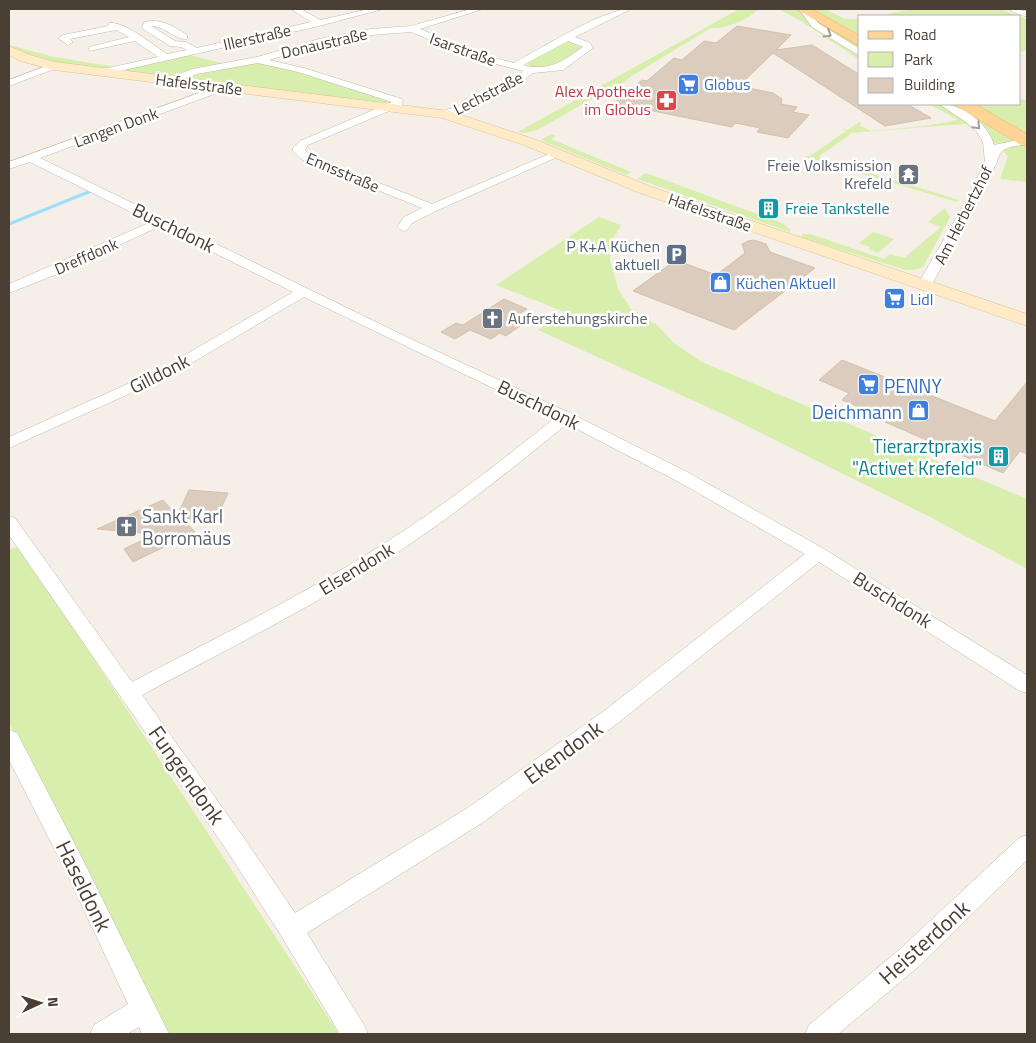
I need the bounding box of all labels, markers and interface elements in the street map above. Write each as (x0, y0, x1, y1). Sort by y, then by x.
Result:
legend (858, 15, 1021, 105)
street label: Illerstraße (221, 18, 293, 56)
street label: Donaustraße (279, 21, 369, 65)
text: Road (904, 23, 936, 46)
street label: Isarstraße (427, 26, 499, 72)
one-way arrow (823, 28, 832, 38)
text: Park (904, 48, 933, 71)
street label: Lechstraße (449, 65, 527, 121)
street label: Hafelsstraße (154, 67, 244, 101)
supermarket icon: Globus (676, 72, 700, 96)
place label: Globus (704, 72, 750, 96)
text: Building (904, 73, 955, 96)
place label: Alex Apotheke im Globus (555, 79, 651, 121)
pharmacy icon: Alex Apotheke im Globus (655, 88, 679, 112)
street label: Langen Donk (71, 101, 162, 153)
one-way arrow (971, 121, 980, 130)
street label: Ennsstraße (303, 146, 383, 198)
place label: Freie Volksmission Krefeld (767, 153, 892, 195)
street label: Am Herbertzhof (928, 161, 999, 269)
temple icon: Freie Volksmission Krefeld (896, 162, 920, 186)
street label: Hafelsstraße (665, 186, 755, 238)
street label: Buschdonk (128, 195, 220, 259)
building icon: Freie Tankstelle (757, 196, 781, 220)
place label: Freie Tankstelle (785, 196, 890, 220)
street label: Dreffdonk (50, 231, 122, 281)
place label: P K+A Küchen aktuell (566, 234, 660, 276)
parking icon: P K+A Küchen aktuell (664, 243, 688, 267)
shop icon: Küchen Aktuell (708, 271, 732, 295)
place label: Küchen Aktuell (736, 271, 836, 295)
supermarket icon: Lidl (882, 287, 906, 311)
place label: Lidl (910, 287, 933, 311)
church icon: Auferstehungskirche (480, 306, 504, 330)
place label: Auferstehungskirche (508, 306, 647, 330)
street label: Gilldonk (124, 346, 194, 400)
place label: PENNY (884, 371, 942, 400)
street label: Buschdonk (493, 372, 585, 436)
supermarket icon: PENNY (856, 373, 880, 397)
place label: Deichmann (812, 397, 902, 426)
shop icon: Deichmann (906, 399, 930, 423)
place label: Tierarztpraxis "Activet Krefeld" (852, 431, 982, 482)
building icon: Tierarztpraxis "Activet Krefeld" (986, 444, 1010, 468)
place label: Sankt Karl Borromäus (142, 501, 231, 552)
church icon: Sankt Karl Borromäus (114, 514, 138, 538)
street label: Elsendonk (313, 534, 399, 602)
street label: Buschdonk (848, 563, 938, 635)
street label: Ekendonk (516, 711, 610, 792)
street label: Fungendonk (140, 718, 234, 832)
street label: Haseldonk (47, 835, 121, 938)
street label: Heisterdonk (871, 891, 978, 992)
north arrow (15, 978, 65, 1028)
text: N (43, 996, 64, 1008)

